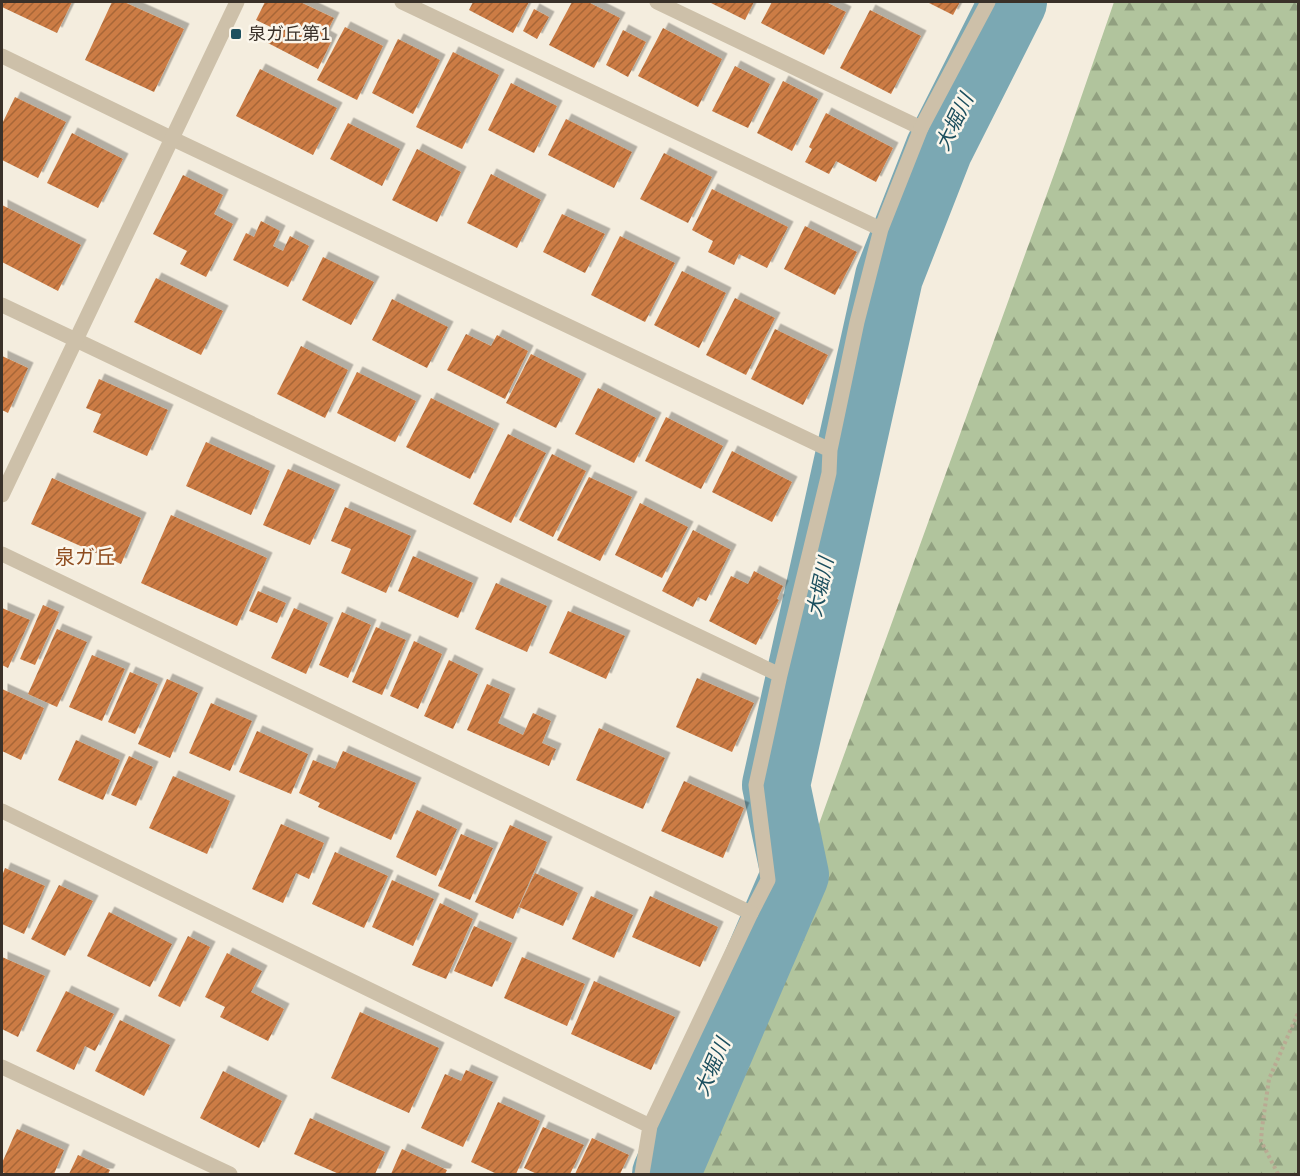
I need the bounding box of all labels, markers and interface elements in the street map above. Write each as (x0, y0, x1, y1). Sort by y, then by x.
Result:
place label: 泉ガ丘第1 (248, 22, 331, 46)
marker: 泉ガ丘第1 (229, 27, 243, 41)
water label: 大堀川 (929, 88, 981, 155)
district label: 泉ガ丘 (55, 544, 115, 571)
water label: 大堀川 (801, 553, 840, 619)
water label: 大堀川 (688, 1032, 737, 1100)

